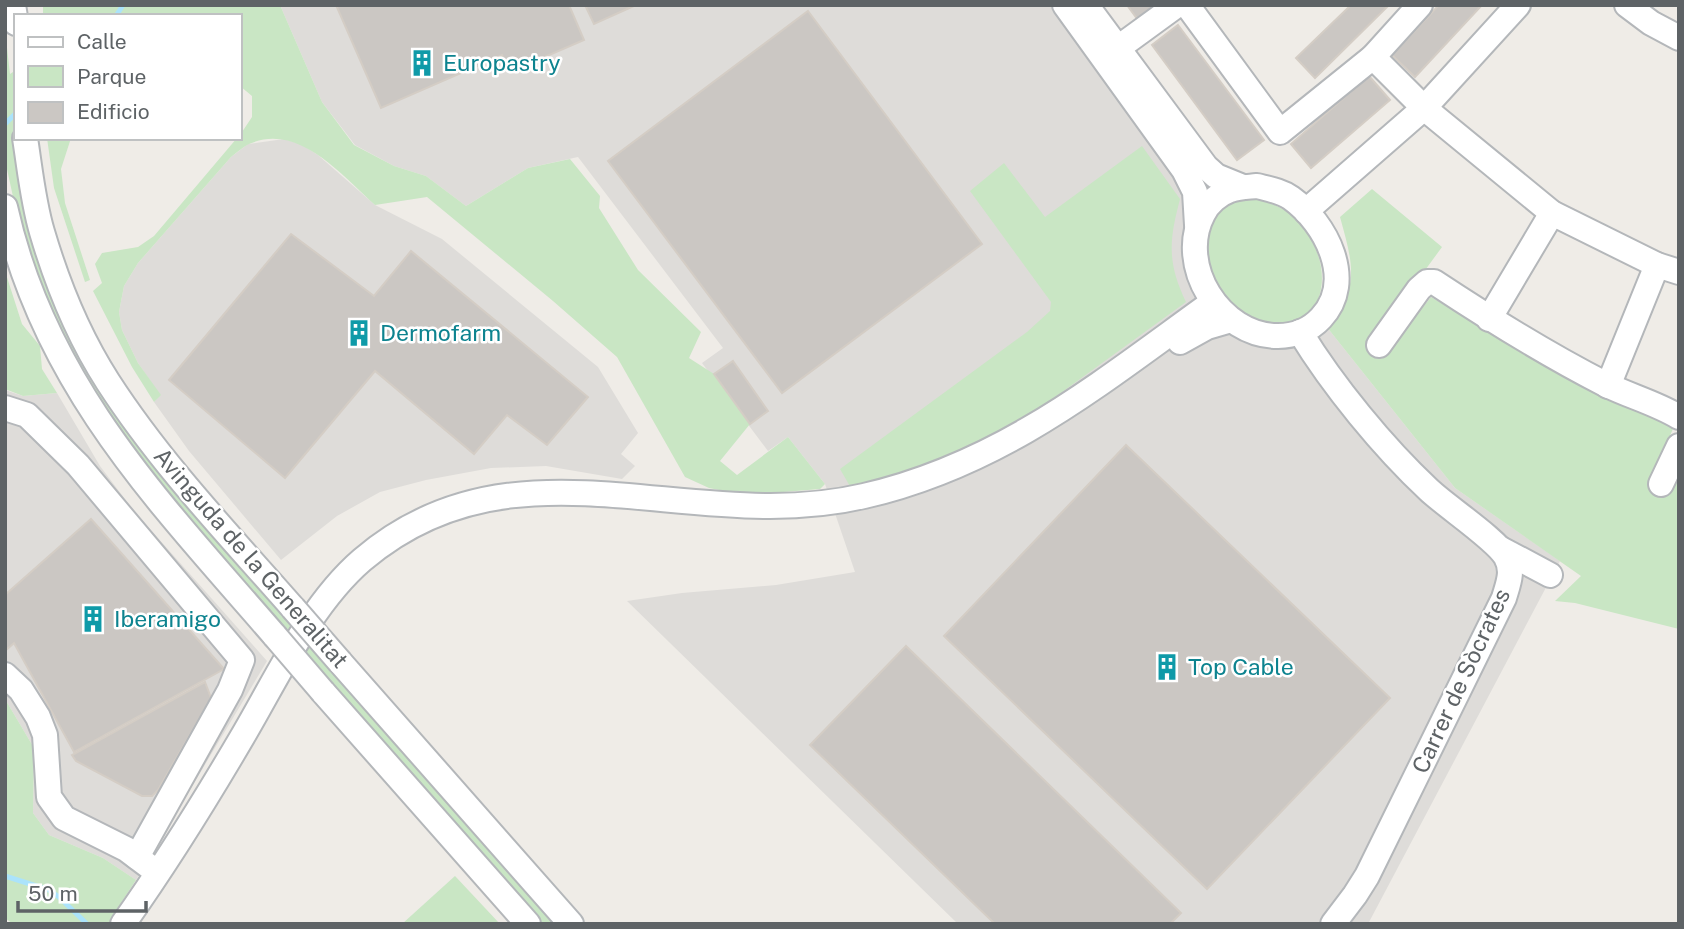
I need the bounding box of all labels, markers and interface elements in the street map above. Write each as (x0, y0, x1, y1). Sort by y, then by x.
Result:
legend (14, 14, 242, 140)
text: Calle (77, 29, 127, 54)
building icon: Europastry (407, 48, 437, 78)
place label: Europastry (443, 49, 561, 76)
text: Parque (77, 64, 146, 89)
text: Edificio (77, 99, 150, 124)
building icon: Dermofarm (344, 318, 374, 348)
place label: Dermofarm (380, 319, 501, 346)
street label: Avinguda de la Generalitat (149, 442, 354, 673)
street label: Carrer de Sòcrates (1406, 584, 1515, 777)
building icon: Iberamigo (78, 604, 108, 634)
place label: Iberamigo (114, 605, 221, 632)
building icon: Top Cable (1152, 652, 1182, 682)
place label: Top Cable (1188, 653, 1294, 680)
scale bar (18, 870, 145, 914)
text: 50 m (28, 881, 78, 906)

